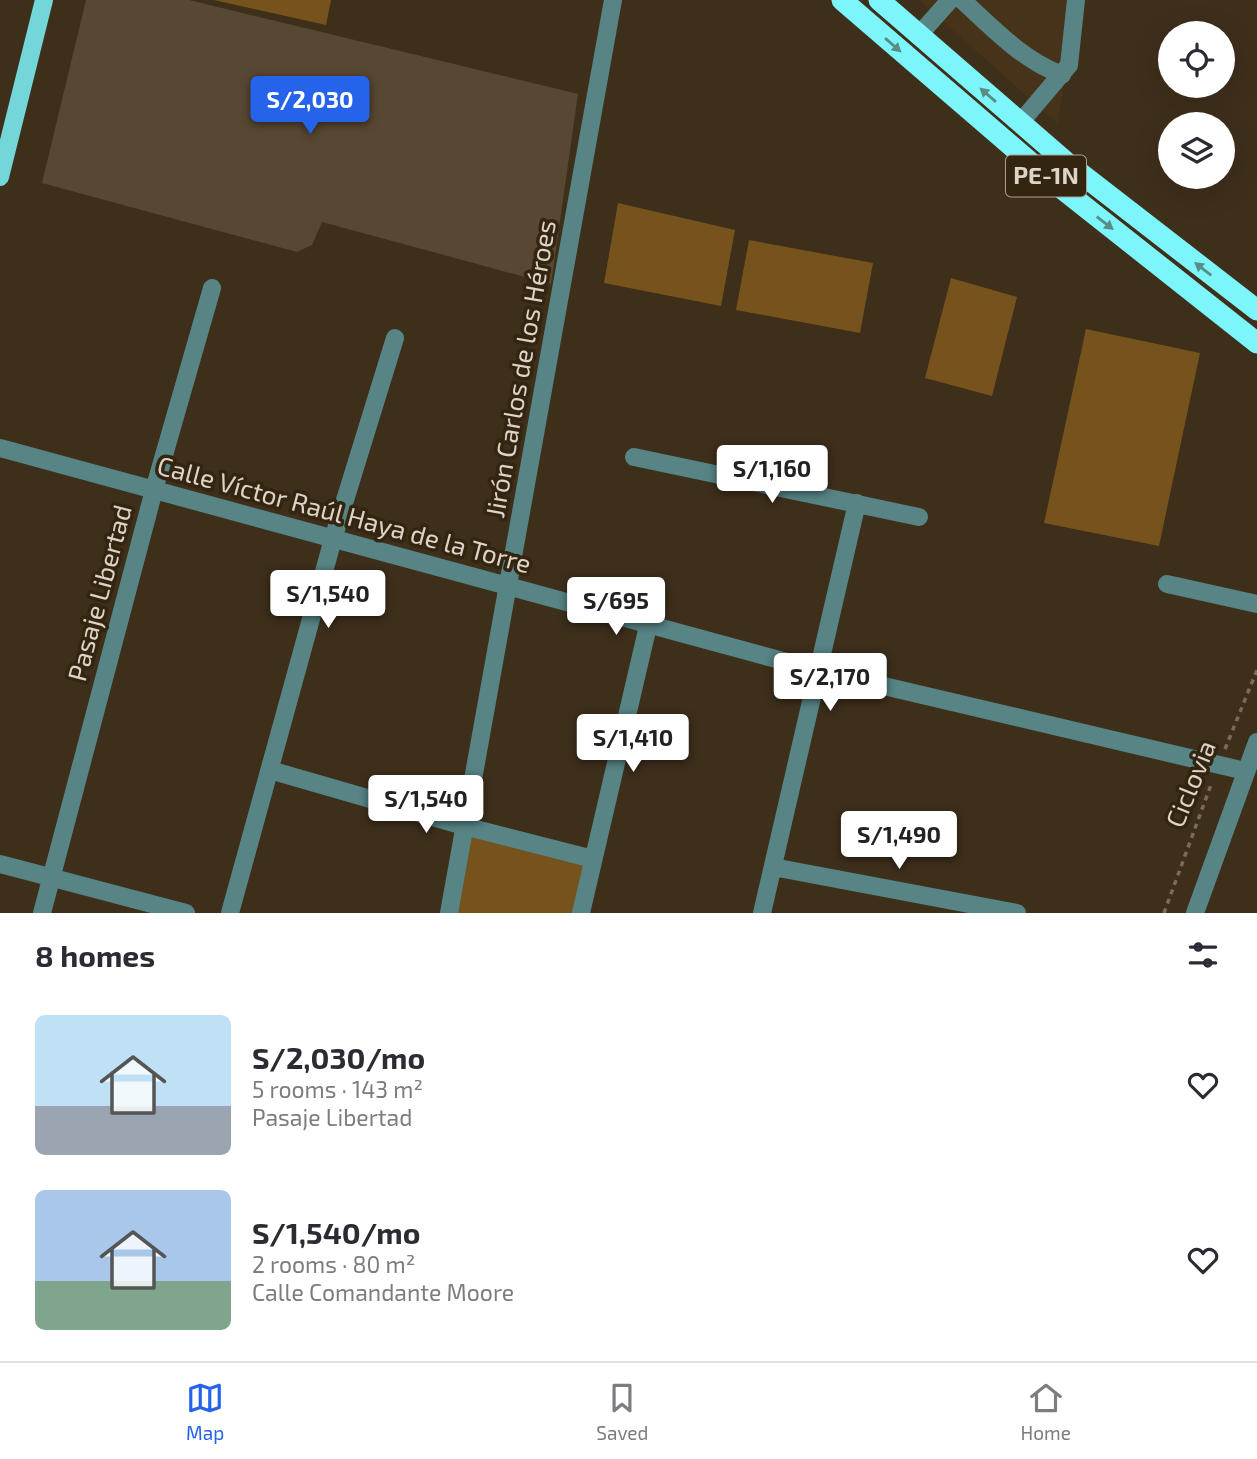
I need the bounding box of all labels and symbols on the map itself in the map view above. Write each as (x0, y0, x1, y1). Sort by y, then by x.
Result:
one-way arrow (884, 37, 902, 53)
pin: S/2,030 (245, 76, 375, 136)
one-way arrow (979, 87, 997, 103)
road number: PE-1N (1006, 156, 1086, 196)
one-way arrow (1096, 215, 1114, 229)
street label: Jirón Carlos de los Héroes (478, 218, 561, 520)
one-way arrow (1194, 262, 1212, 276)
pin: S/1,160 (707, 446, 837, 505)
street label: Calle Víctor Raúl Haya de la Torre (154, 449, 535, 578)
street label: Pasaje Libertad (60, 501, 137, 684)
pin: S/1,540 (263, 570, 393, 630)
pin: S/695 (567, 578, 665, 637)
pin: S/2,170 (765, 654, 895, 713)
pin: S/1,410 (568, 714, 698, 774)
street label: Ciclovia (1158, 736, 1221, 831)
pin: S/1,540 (361, 776, 491, 835)
pin: S/1,490 (834, 812, 964, 871)

